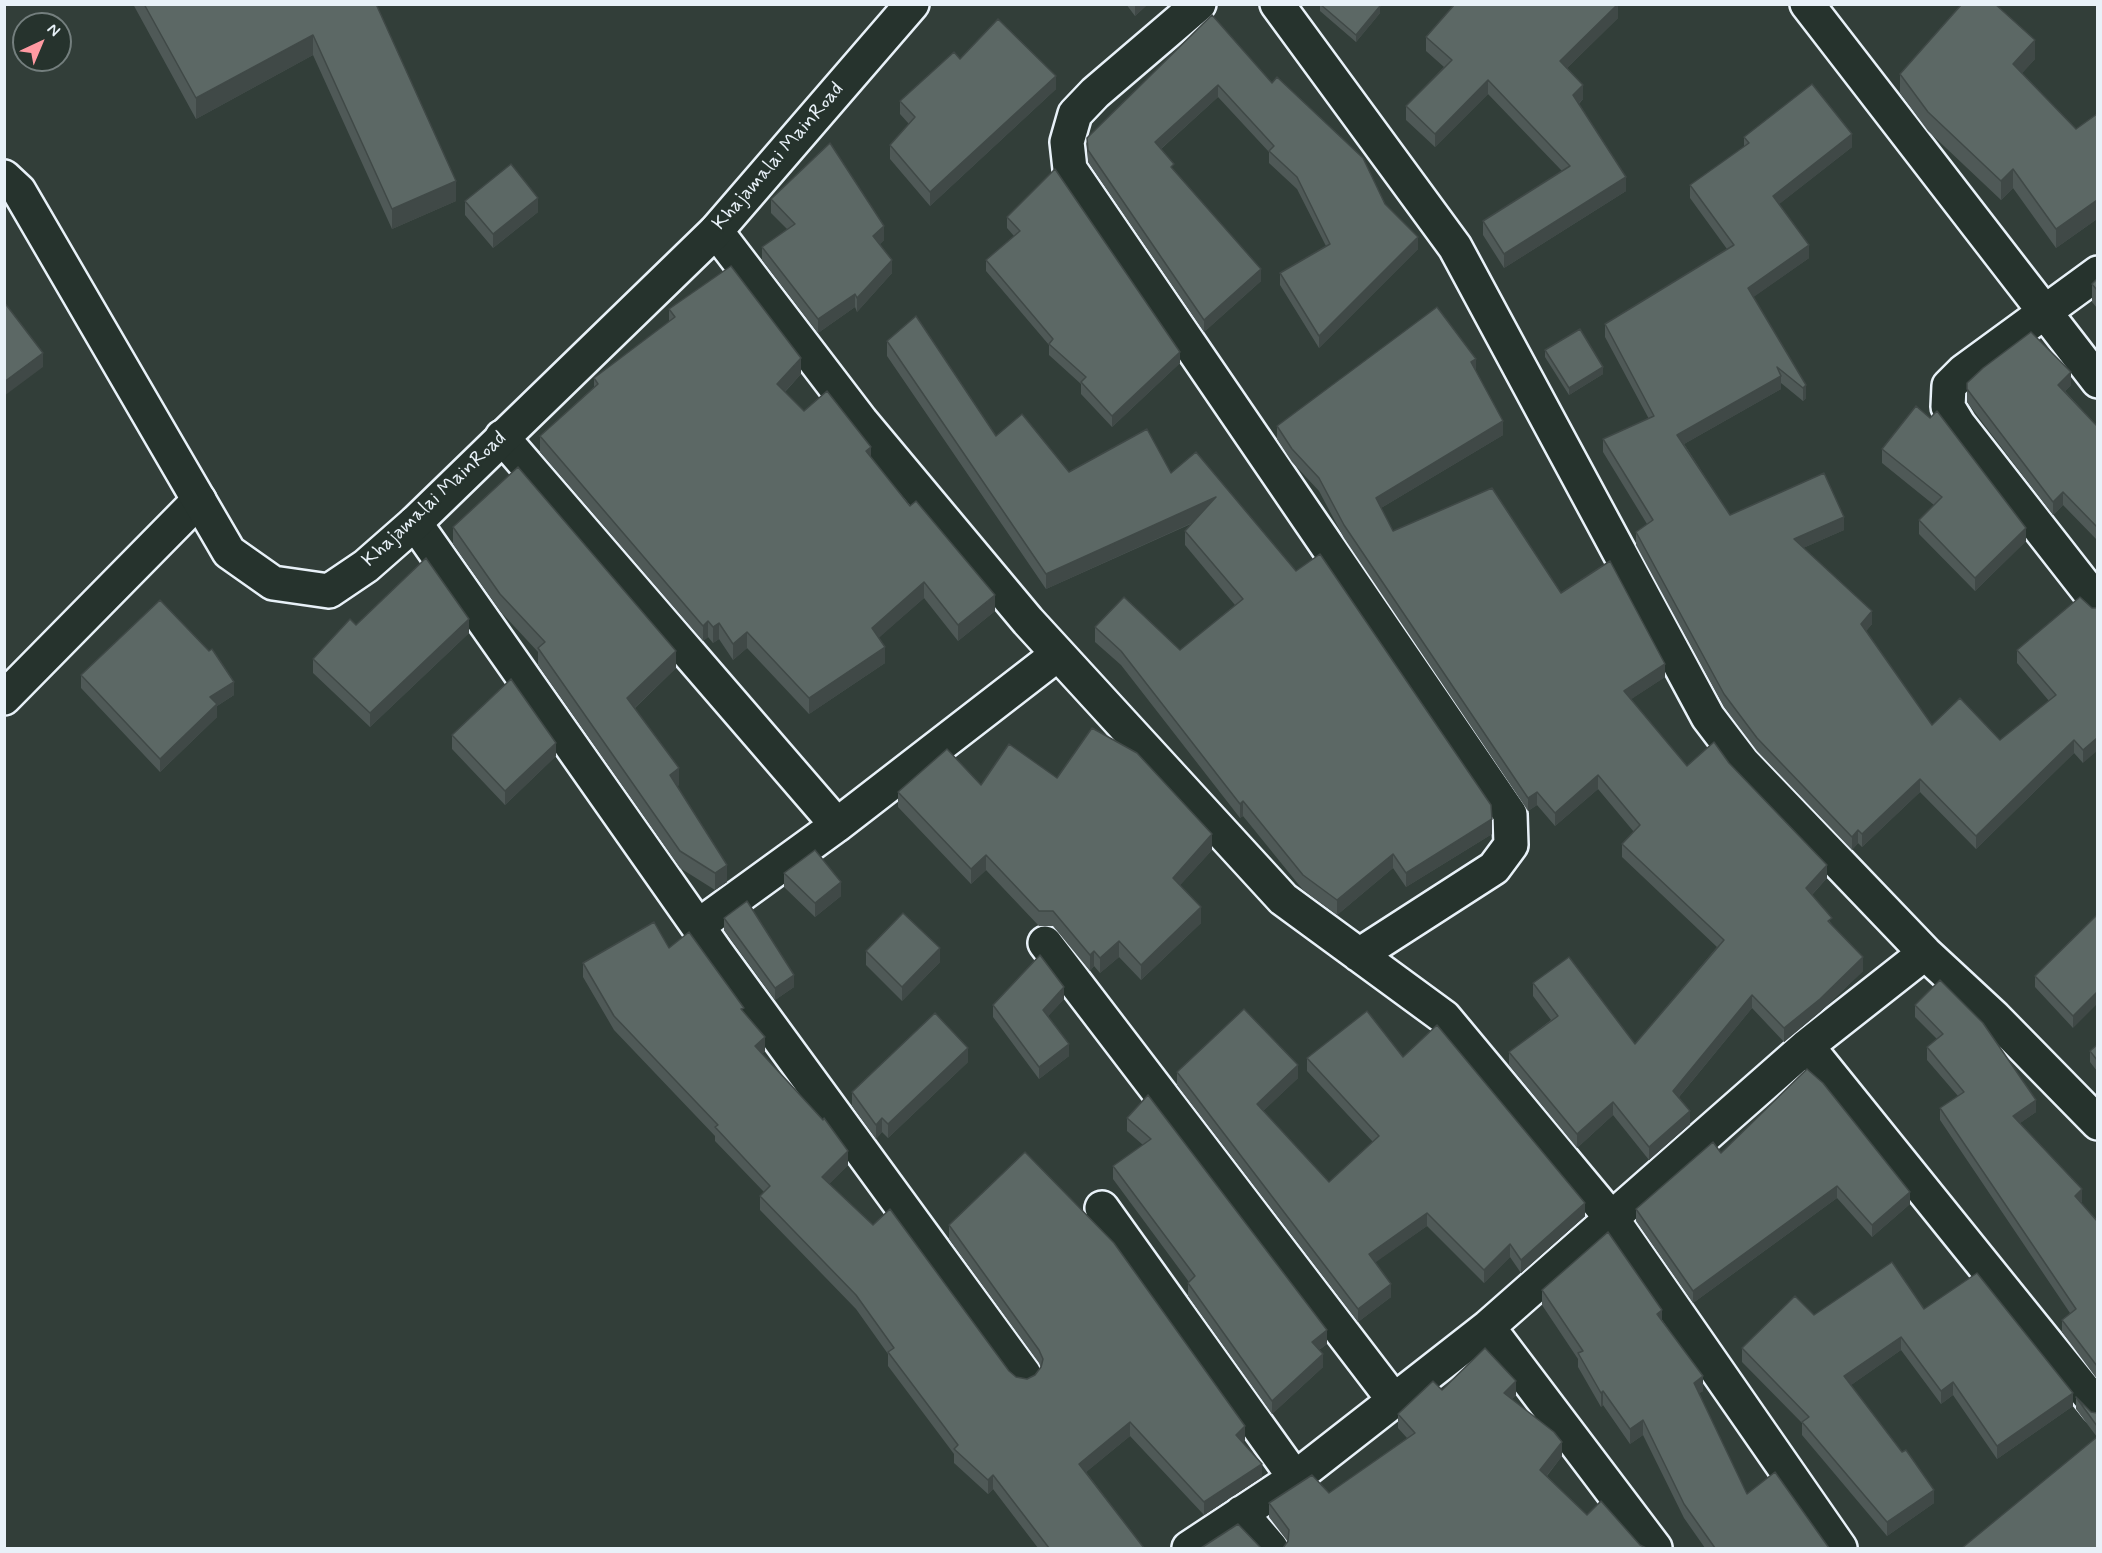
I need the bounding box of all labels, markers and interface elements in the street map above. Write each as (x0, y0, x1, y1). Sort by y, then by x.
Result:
north arrow (12, 12, 72, 72)
text: N (42, 19, 65, 41)
street label: Khajamalai MainRoad (708, 78, 850, 236)
street label: Khajamalai MainRoad (358, 427, 512, 573)

